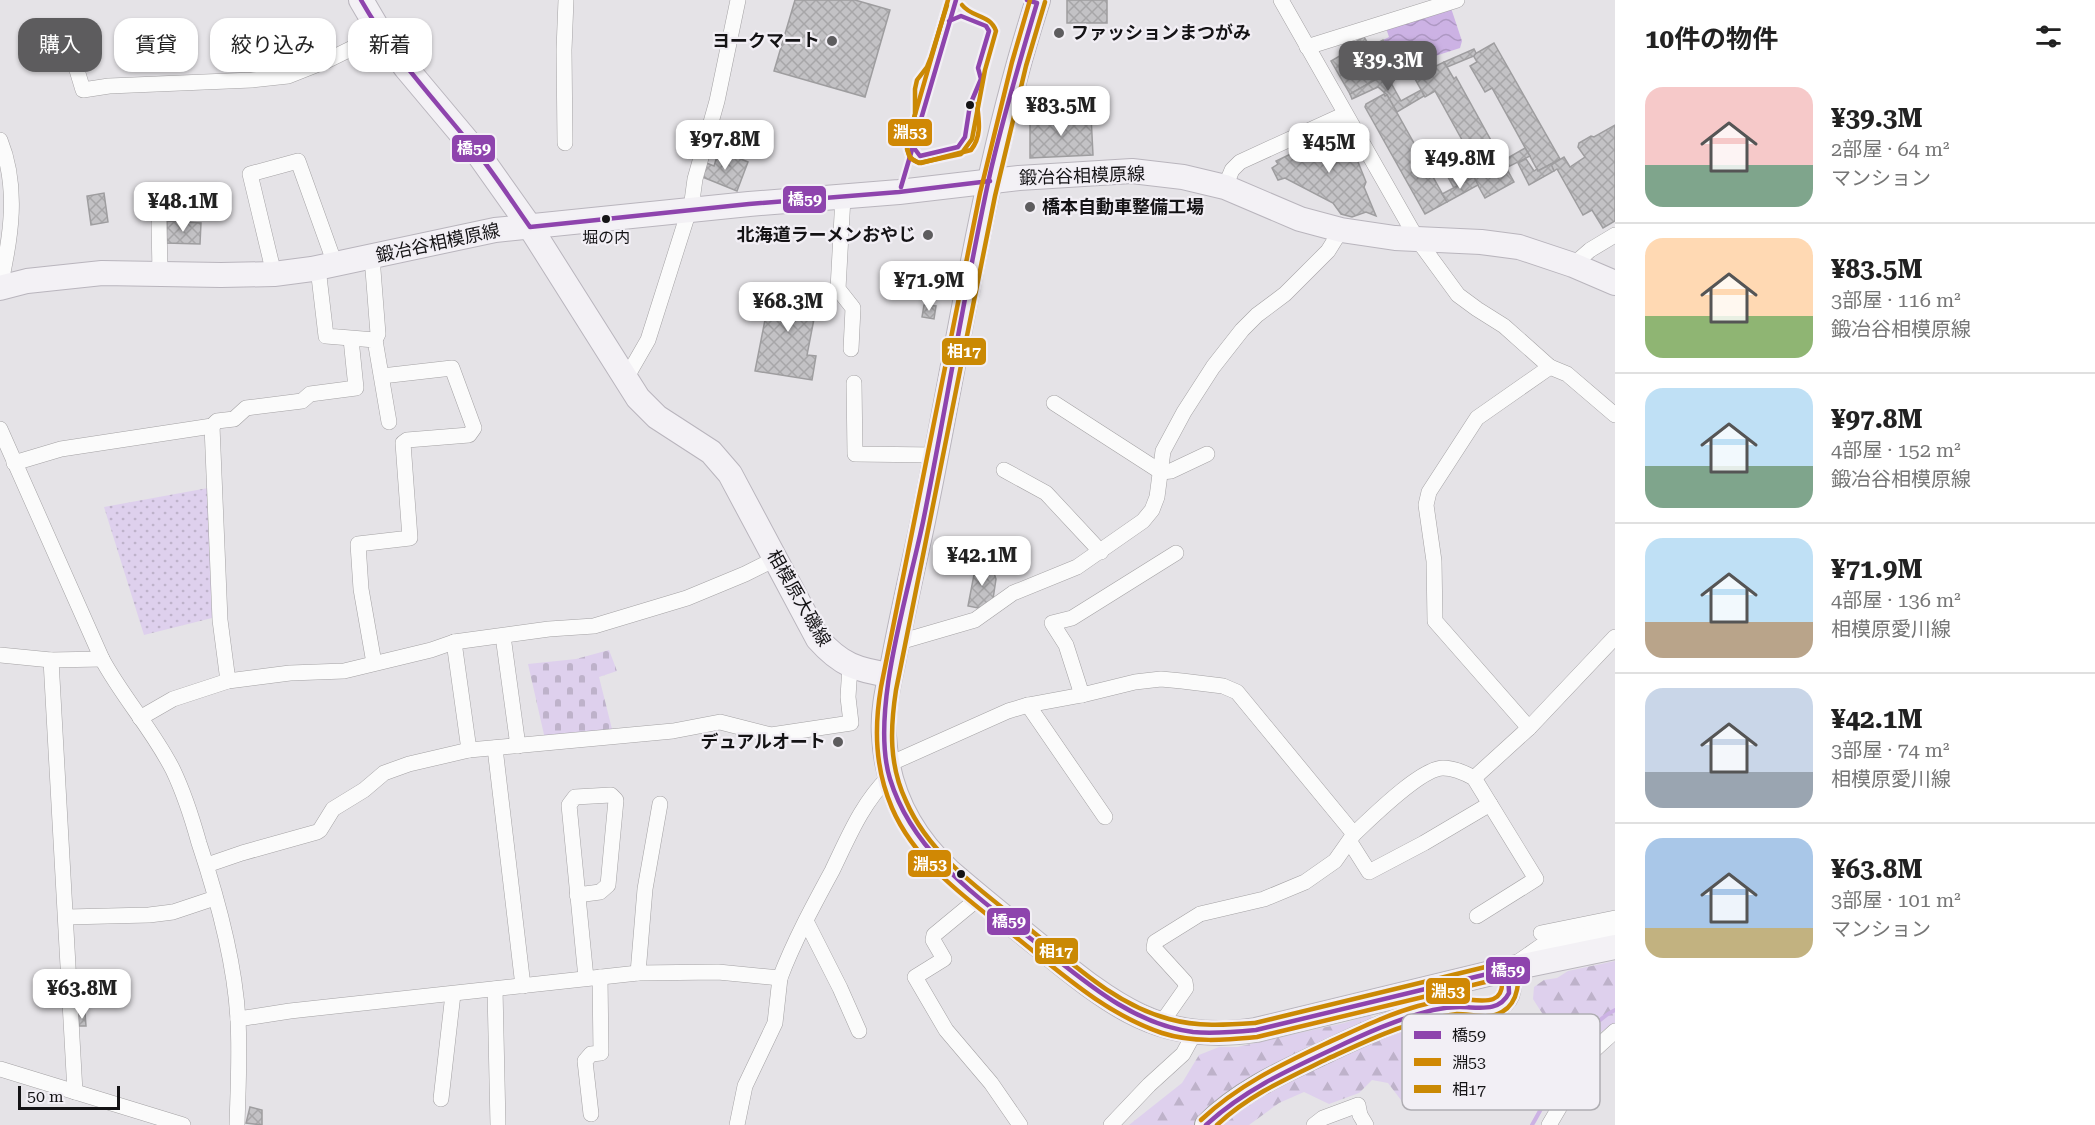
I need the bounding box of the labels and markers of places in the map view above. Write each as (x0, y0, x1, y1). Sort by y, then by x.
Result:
place label: ファッションまつがみ (1071, 22, 1251, 43)
marker: ファッションまつがみ (1052, 26, 1066, 40)
place label: ヨークマート (712, 30, 820, 51)
marker: ヨークマート (825, 34, 839, 48)
pin: ¥39.3M (1339, 41, 1437, 92)
pin: ¥83.5M (1012, 86, 1110, 137)
unlabelled marker (964, 99, 976, 111)
pin: ¥97.8M (676, 120, 774, 171)
pin: ¥45M (1293, 123, 1365, 174)
pin: ¥49.8M (1411, 139, 1509, 190)
pin: ¥48.1M (134, 182, 232, 233)
place label: 橋本自動車整備工場 (1042, 196, 1204, 217)
marker: 橋本自動車整備工場 (1023, 200, 1037, 214)
marker: 堀の内 (600, 213, 612, 225)
place label: 北海道ラーメンおやじ (737, 224, 916, 245)
place label: 堀の内 (582, 228, 630, 247)
marker: 北海道ラーメンおやじ (921, 228, 935, 242)
pin: ¥71.9M (880, 261, 978, 312)
pin: ¥68.3M (739, 282, 837, 333)
pin: ¥42.1M (933, 536, 1031, 587)
place label: デュアルオート (701, 731, 826, 752)
marker: デュアルオート (831, 735, 845, 749)
unlabelled marker (955, 868, 967, 880)
pin: ¥63.8M (33, 969, 131, 1020)

